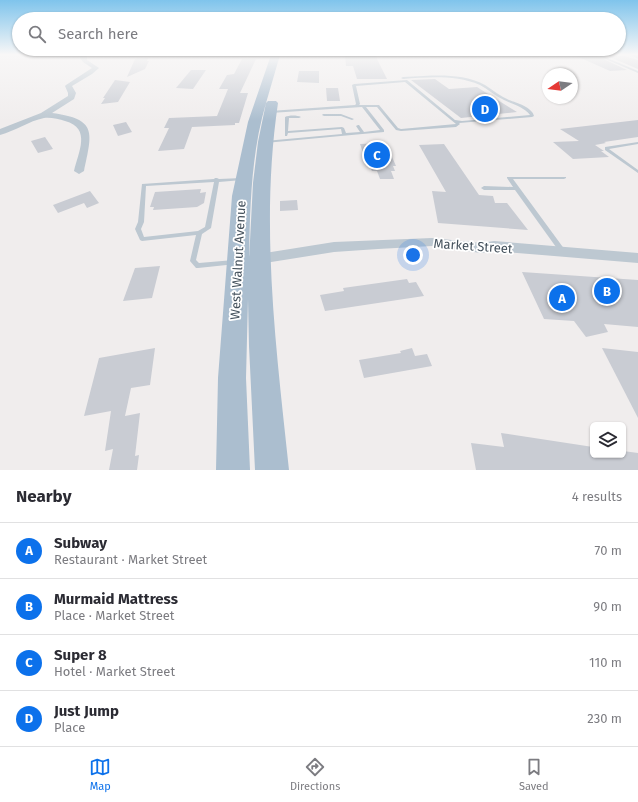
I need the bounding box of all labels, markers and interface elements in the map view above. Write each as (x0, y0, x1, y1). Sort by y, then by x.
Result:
search box (12, 12, 626, 56)
icon: search (26, 23, 48, 45)
text: Search here (58, 25, 138, 43)
north arrow (542, 68, 578, 104)
pin: D (472, 94, 498, 124)
pin: C (364, 140, 390, 170)
street label: West Walnut Avenue (227, 200, 249, 320)
street label: Market Street (433, 236, 513, 256)
your location (403, 245, 423, 265)
pin: B (594, 276, 620, 306)
pin: A (549, 283, 575, 313)
map controls (590, 422, 626, 458)
button: layers (590, 422, 626, 458)
text: Nearby (16, 486, 71, 507)
text: 4 results (572, 489, 622, 504)
text: Subway (54, 534, 107, 552)
text: A (25, 543, 33, 558)
text: 70 m (595, 543, 622, 558)
text: Restaurant · Market Street (54, 552, 207, 567)
text: Murmaid Mattress (54, 590, 178, 608)
text: B (25, 599, 33, 614)
text: 90 m (593, 599, 622, 614)
text: Place · Market Street (54, 608, 175, 623)
text: Super 8 (54, 646, 107, 664)
text: C (25, 655, 33, 670)
text: 110 m (589, 655, 622, 670)
text: Hotel · Market Street (54, 664, 175, 679)
text: Just Jump (54, 702, 119, 720)
text: D (25, 711, 33, 726)
text: 230 m (587, 711, 622, 726)
text: Place (54, 720, 85, 735)
tab: Map (89, 756, 111, 793)
tab: Directions (290, 756, 340, 793)
tab: Saved (519, 756, 549, 793)

